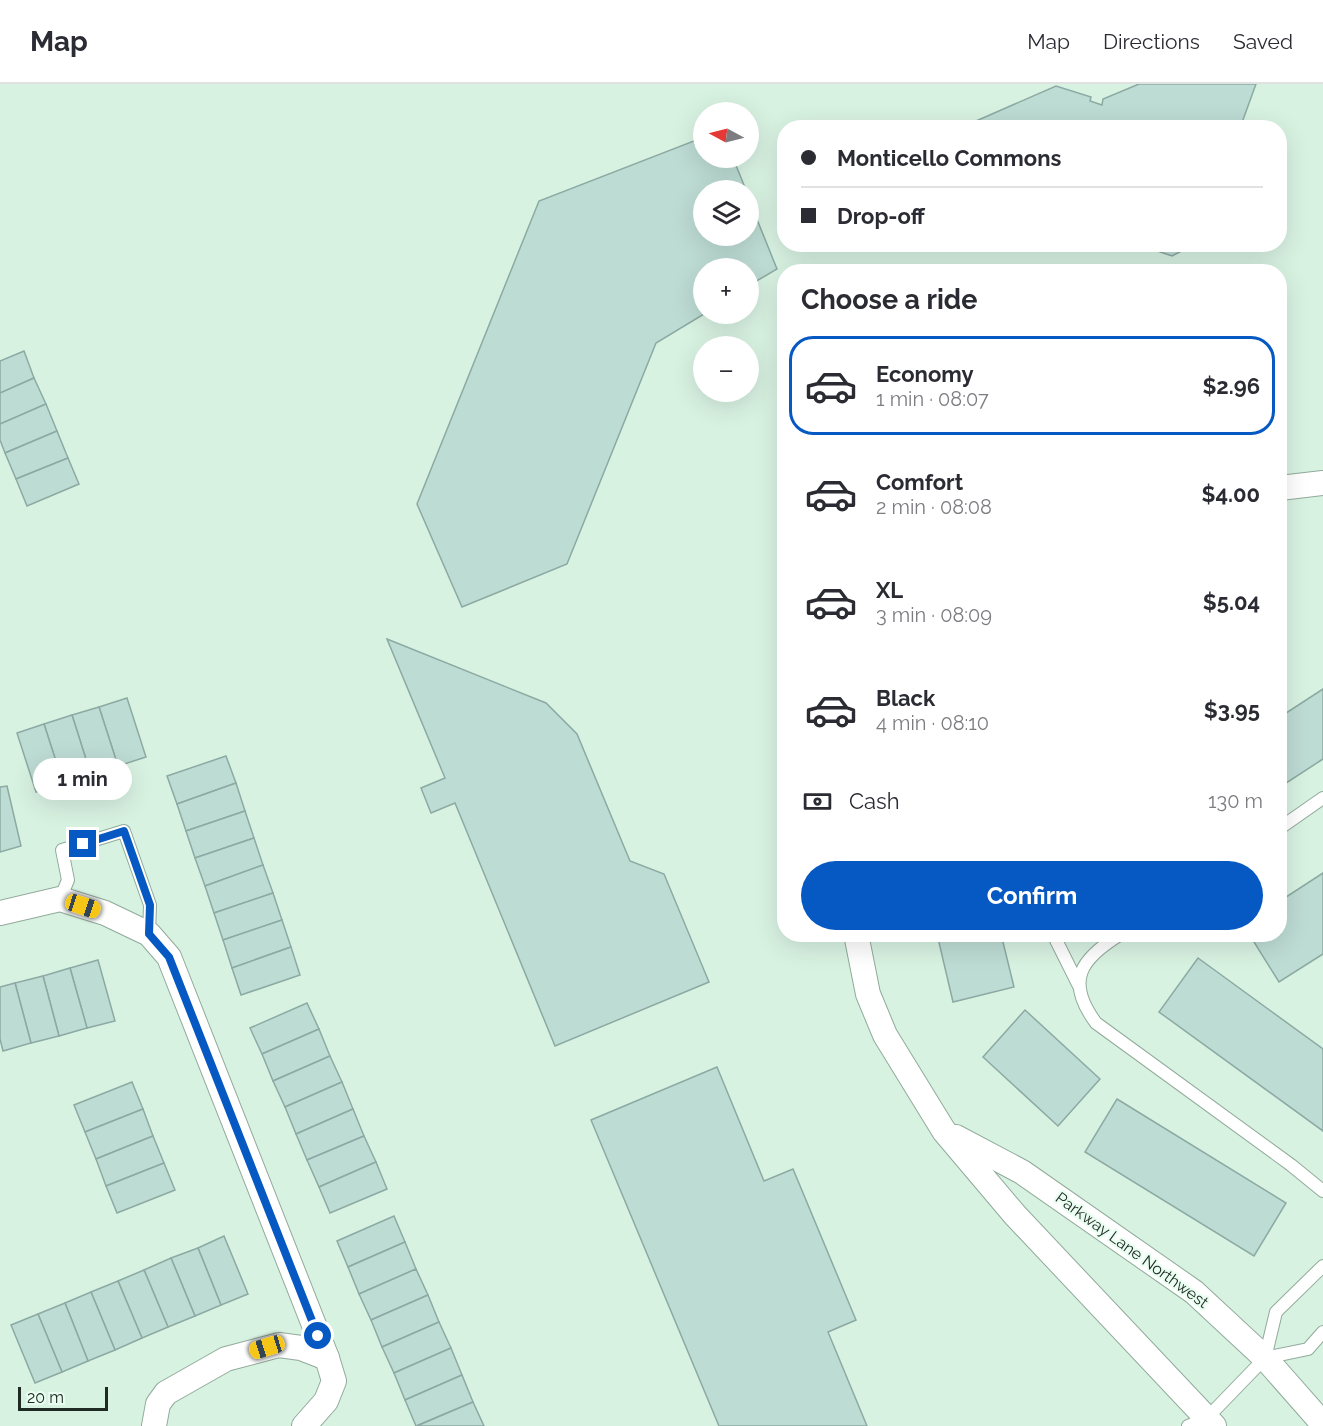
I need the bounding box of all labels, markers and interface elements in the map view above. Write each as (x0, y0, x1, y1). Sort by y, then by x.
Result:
text: Map (30, 25, 88, 58)
text: Map (1027, 29, 1070, 54)
text: Directions (1103, 29, 1200, 54)
text: Saved (1233, 29, 1293, 54)
north arrow (693, 102, 759, 168)
map controls (693, 102, 759, 402)
text: Monticello Commons (837, 145, 1061, 171)
button: layers (693, 180, 759, 246)
text: Drop-off (837, 203, 925, 229)
button: + (693, 258, 759, 324)
text: Choose a ride (801, 284, 977, 315)
button: − (693, 336, 759, 402)
icon: car (804, 359, 858, 413)
text: Economy (876, 361, 974, 387)
text: $2.96 (1202, 373, 1260, 399)
text: 1 min · 08:07 (876, 387, 989, 411)
icon: car (804, 467, 858, 521)
text: Comfort (876, 469, 963, 495)
text: $4.00 (1202, 481, 1260, 507)
text: 2 min · 08:08 (876, 495, 992, 519)
icon: car (804, 575, 858, 629)
text: XL (876, 577, 903, 603)
text: $5.04 (1203, 589, 1260, 615)
text: 3 min · 08:09 (876, 603, 992, 627)
icon: car (804, 683, 858, 737)
text: Black (876, 685, 935, 711)
text: $3.95 (1204, 697, 1260, 723)
text: 4 min · 08:10 (876, 711, 989, 735)
callout: 1 min (34, 757, 132, 799)
text: 1 min (57, 767, 108, 791)
icon: cash (801, 785, 834, 818)
text: Cash (849, 788, 900, 814)
text: 130 m (1208, 789, 1263, 813)
route end (69, 830, 96, 857)
button: Confirm (801, 861, 1263, 930)
car (63, 892, 103, 920)
street label: Parkway Lane Northwest (1052, 1188, 1213, 1312)
route start (304, 1322, 331, 1349)
car (247, 1333, 287, 1361)
scale bar (18, 1384, 108, 1412)
text: 20 m (27, 1388, 64, 1407)

